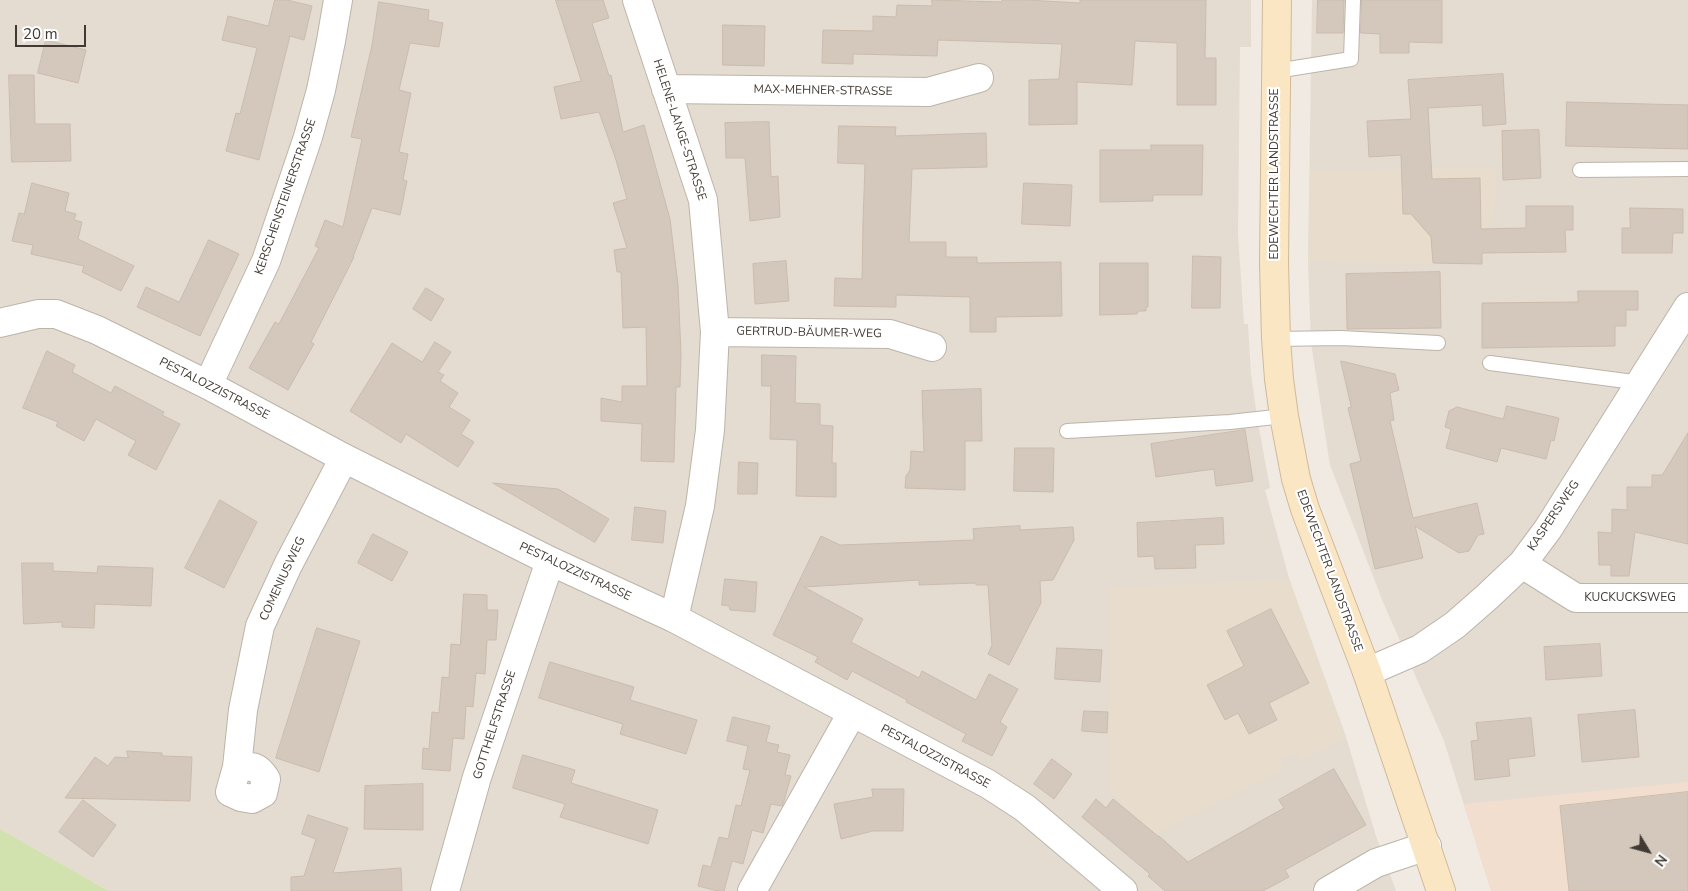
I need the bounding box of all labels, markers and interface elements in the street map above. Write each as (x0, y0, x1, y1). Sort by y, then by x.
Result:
scale bar (18, 15, 89, 47)
text: 20 m (23, 24, 58, 44)
street label: HELENE-LANGE-STRASSE (649, 57, 709, 203)
street label: MAX-MEHNER-STRASSE (753, 83, 893, 99)
street label: EDEWECHTER LANDSTRASSE (1268, 88, 1282, 260)
street label: KERSCHENSTEINERSTRASSE (252, 117, 320, 277)
street label: GERTRUD-BÄUMER-WEG (736, 325, 882, 341)
street label: PESTALOZZISTRASSE (156, 355, 272, 423)
street label: KASPERSWEG (1525, 478, 1583, 554)
street label: EDEWECHTER LANDSTRASSE (1293, 488, 1365, 654)
street label: COMENIUSWEG (257, 535, 309, 623)
street label: PESTALOZZISTRASSE (517, 540, 633, 604)
street label: KUCKUCKSWEG (1584, 591, 1676, 605)
street label: GOTTHELFSTRASSE (471, 669, 519, 781)
street label: PESTALOZZISTRASSE (878, 722, 992, 792)
north arrow (1623, 826, 1673, 876)
text: N (1650, 850, 1671, 870)

